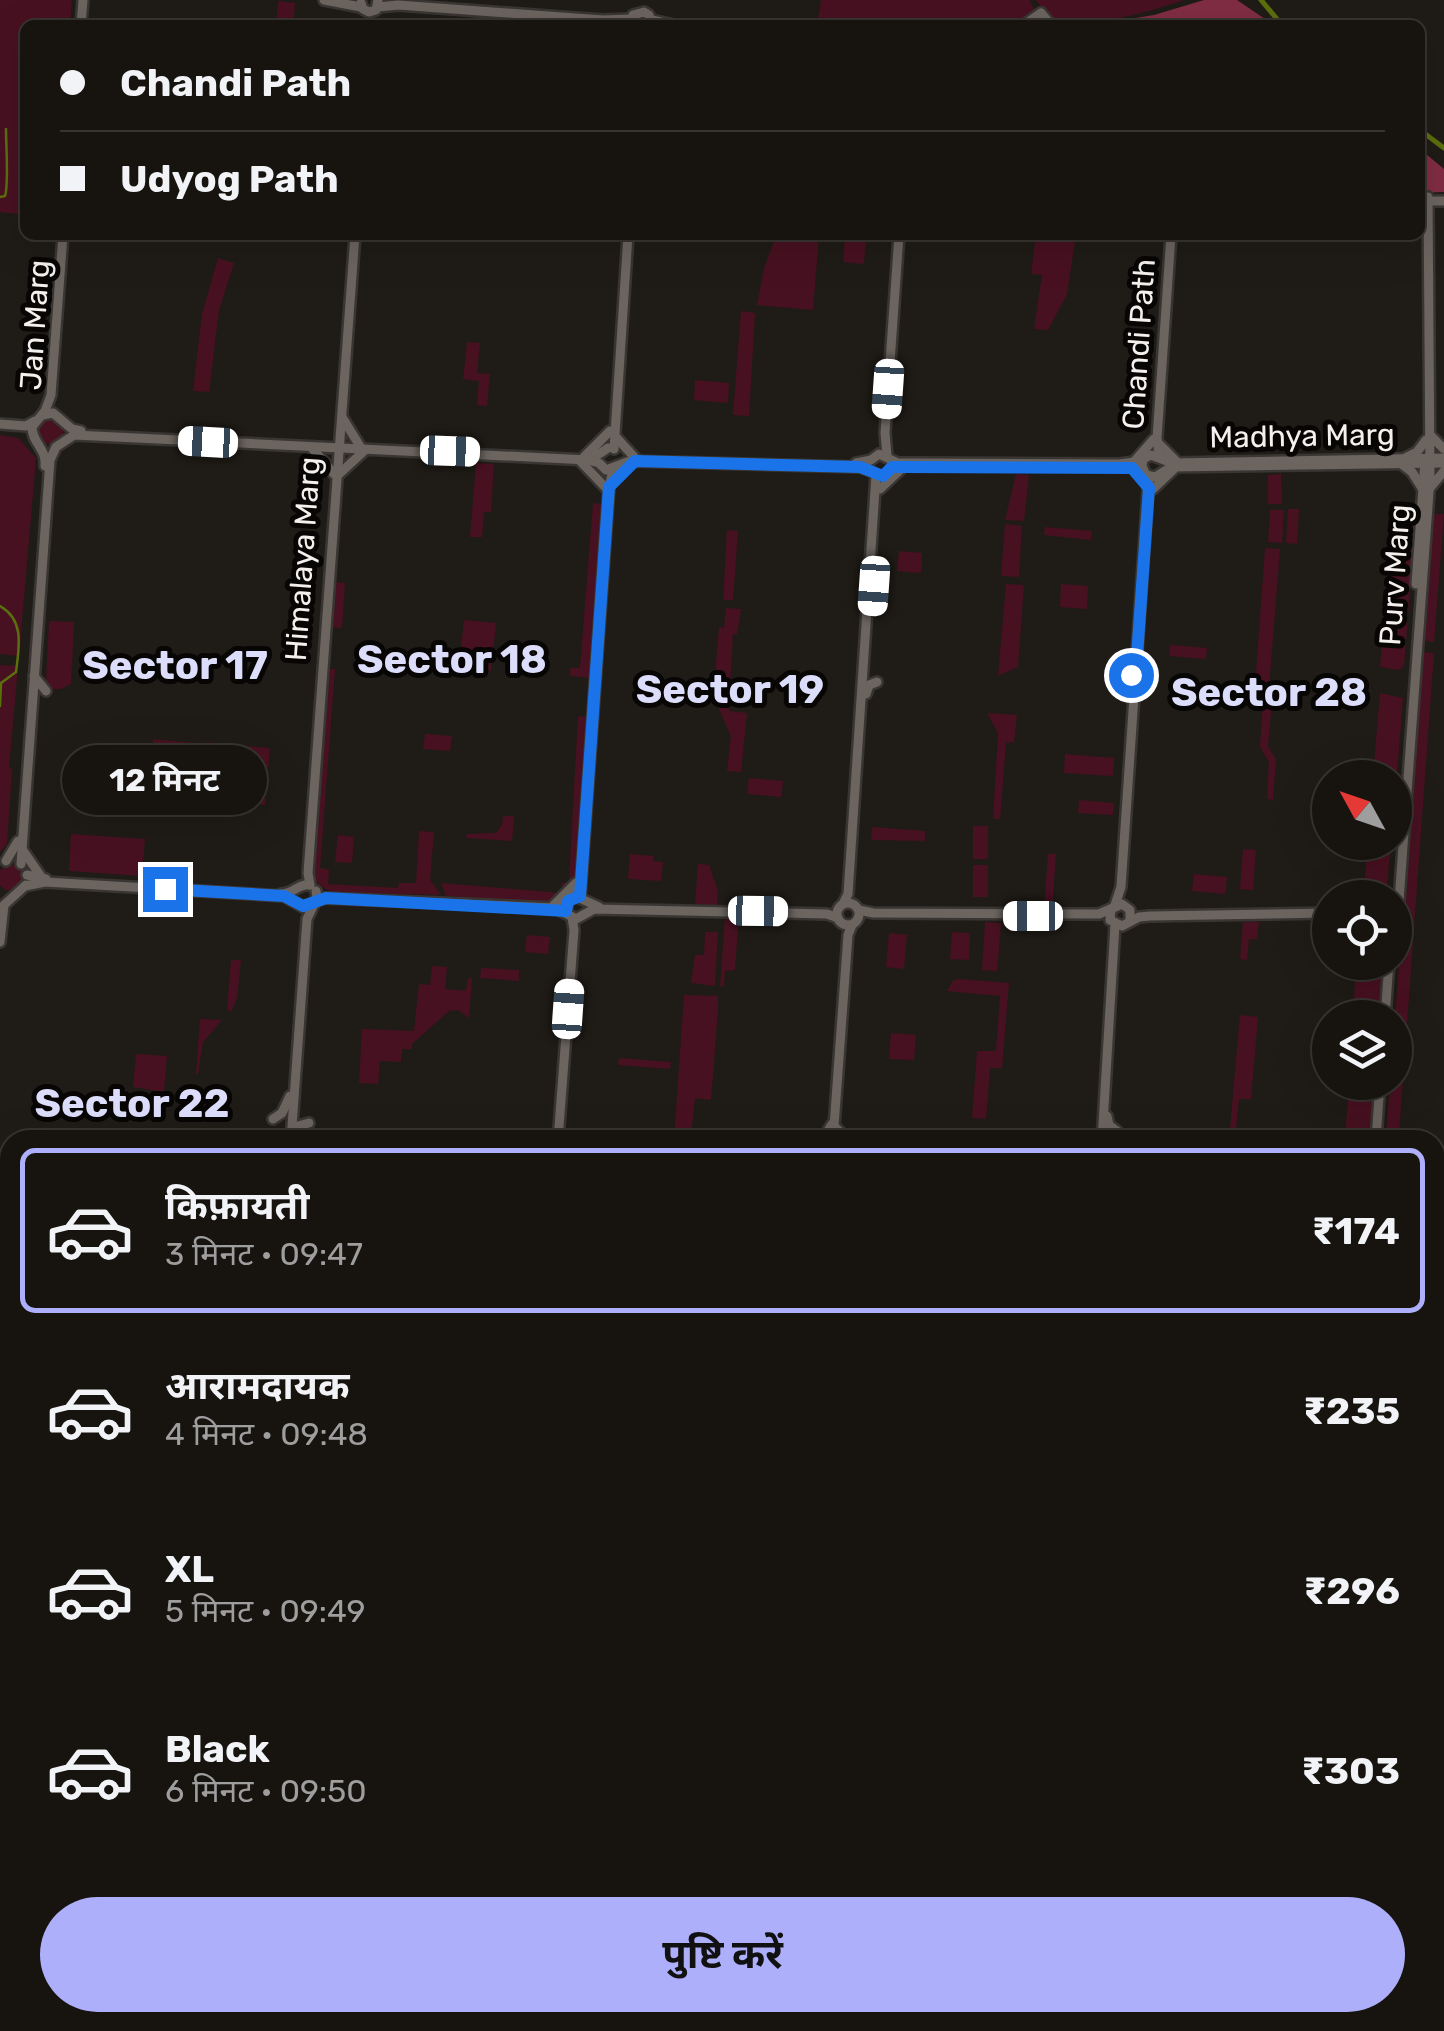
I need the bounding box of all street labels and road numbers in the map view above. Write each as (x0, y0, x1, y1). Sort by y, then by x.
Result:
street label: Chandi Path (1115, 258, 1163, 430)
street label: Jan Marg (12, 259, 58, 391)
street label: Madhya Marg (1209, 416, 1395, 456)
street label: Himalaya Marg (278, 456, 328, 662)
street label: Purv Marg (1372, 503, 1418, 647)

